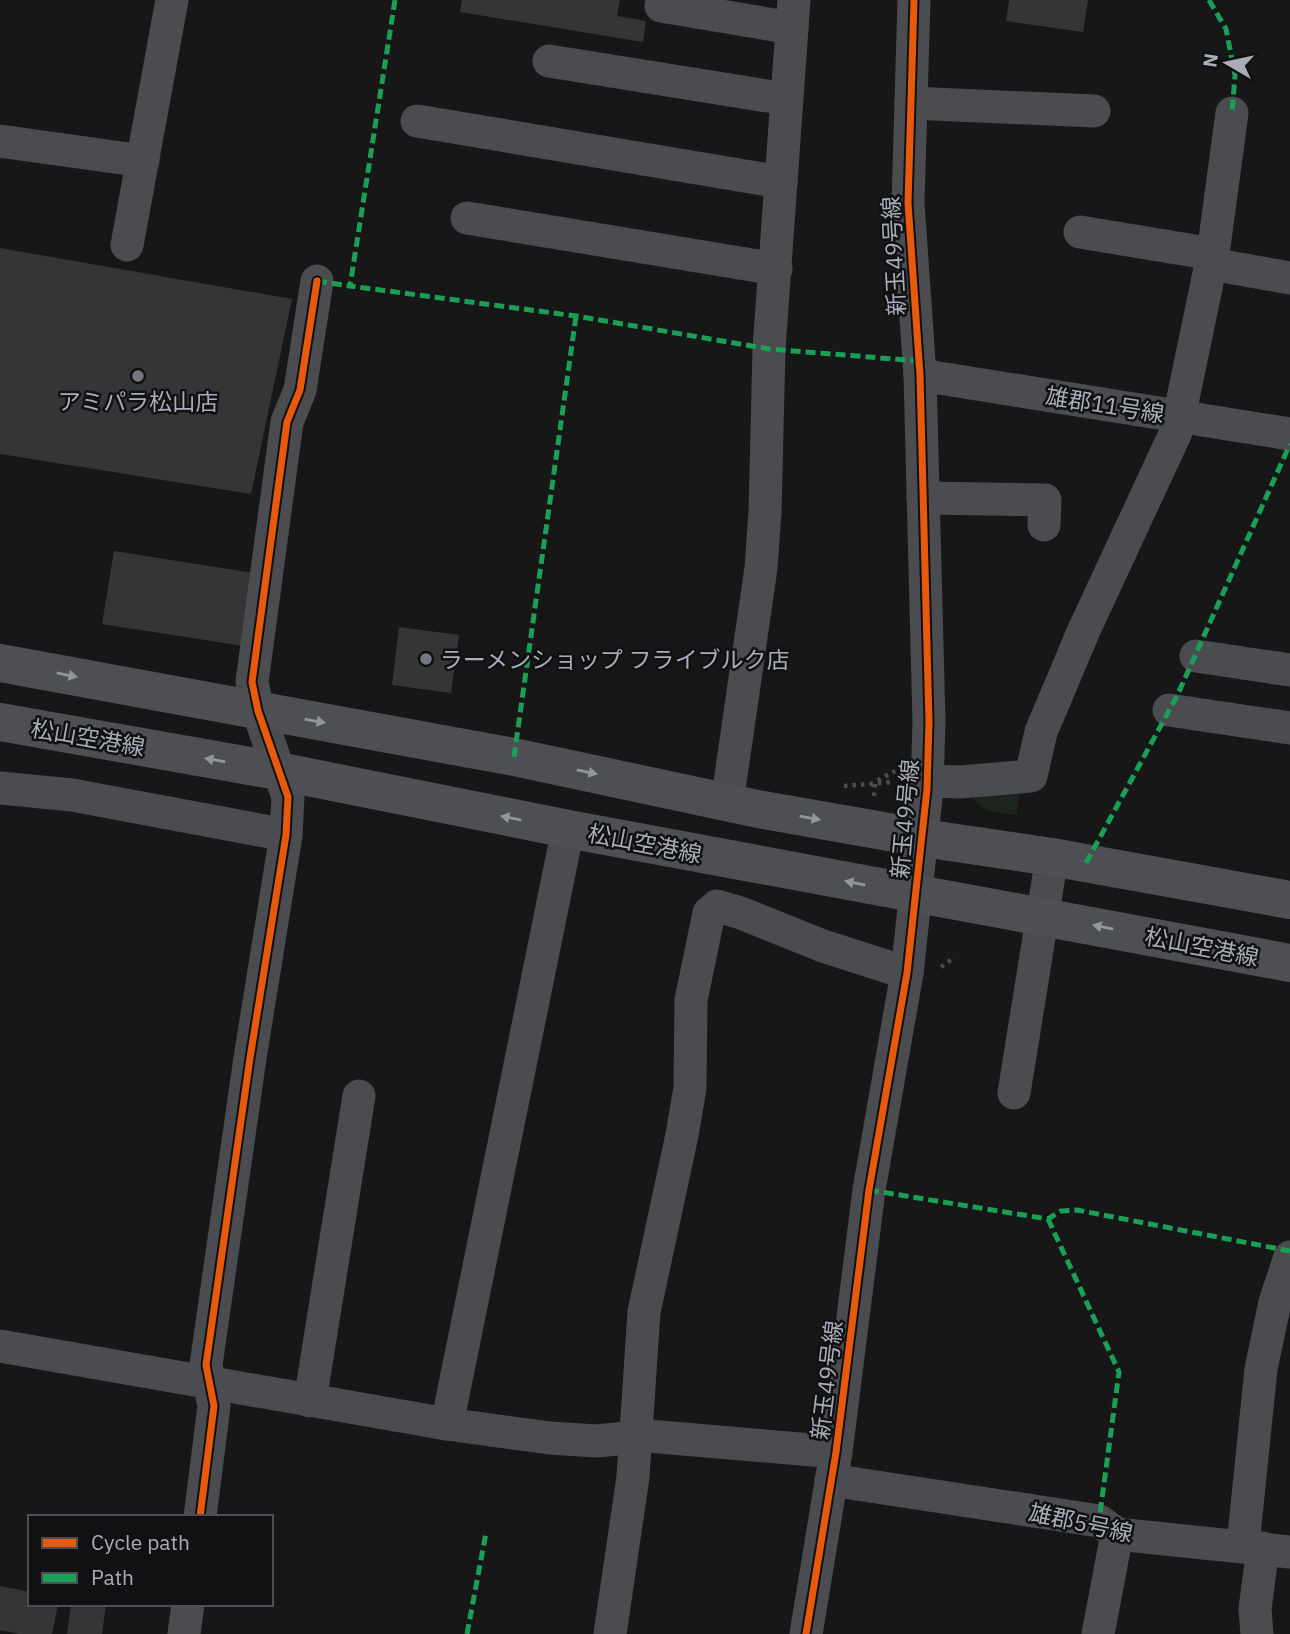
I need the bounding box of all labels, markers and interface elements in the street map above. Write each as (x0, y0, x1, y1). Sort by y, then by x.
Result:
north arrow (1192, 28, 1262, 98)
text: N (1197, 52, 1223, 69)
street label: 新玉49号線 (875, 195, 911, 317)
marker: アミパラ松山店 (130, 368, 146, 384)
street label: 雄郡11号線 (1044, 380, 1166, 428)
place label: アミパラ松山店 (58, 386, 218, 416)
place label: ラーメンショップ フライブルク店 (440, 644, 790, 674)
marker: ラーメンショップ フライブルク店 (418, 651, 434, 667)
one-way arrow (56, 670, 78, 681)
street label: 松山空港線 (29, 712, 147, 762)
one-way arrow (304, 716, 326, 727)
one-way arrow (204, 754, 226, 765)
street label: 新玉49号線 (884, 758, 924, 880)
one-way arrow (576, 767, 598, 778)
one-way arrow (500, 812, 522, 823)
one-way arrow (799, 813, 821, 824)
street label: 松山空港線 (586, 817, 704, 869)
one-way arrow (844, 877, 866, 888)
street label: 松山空港線 (1143, 920, 1261, 972)
one-way arrow (1092, 922, 1114, 933)
street label: 新玉49号線 (804, 1319, 848, 1441)
street label: 雄郡5号線 (1026, 1496, 1136, 1548)
legend (28, 1515, 273, 1606)
text: Cycle path (91, 1528, 190, 1556)
text: Path (91, 1563, 134, 1591)

